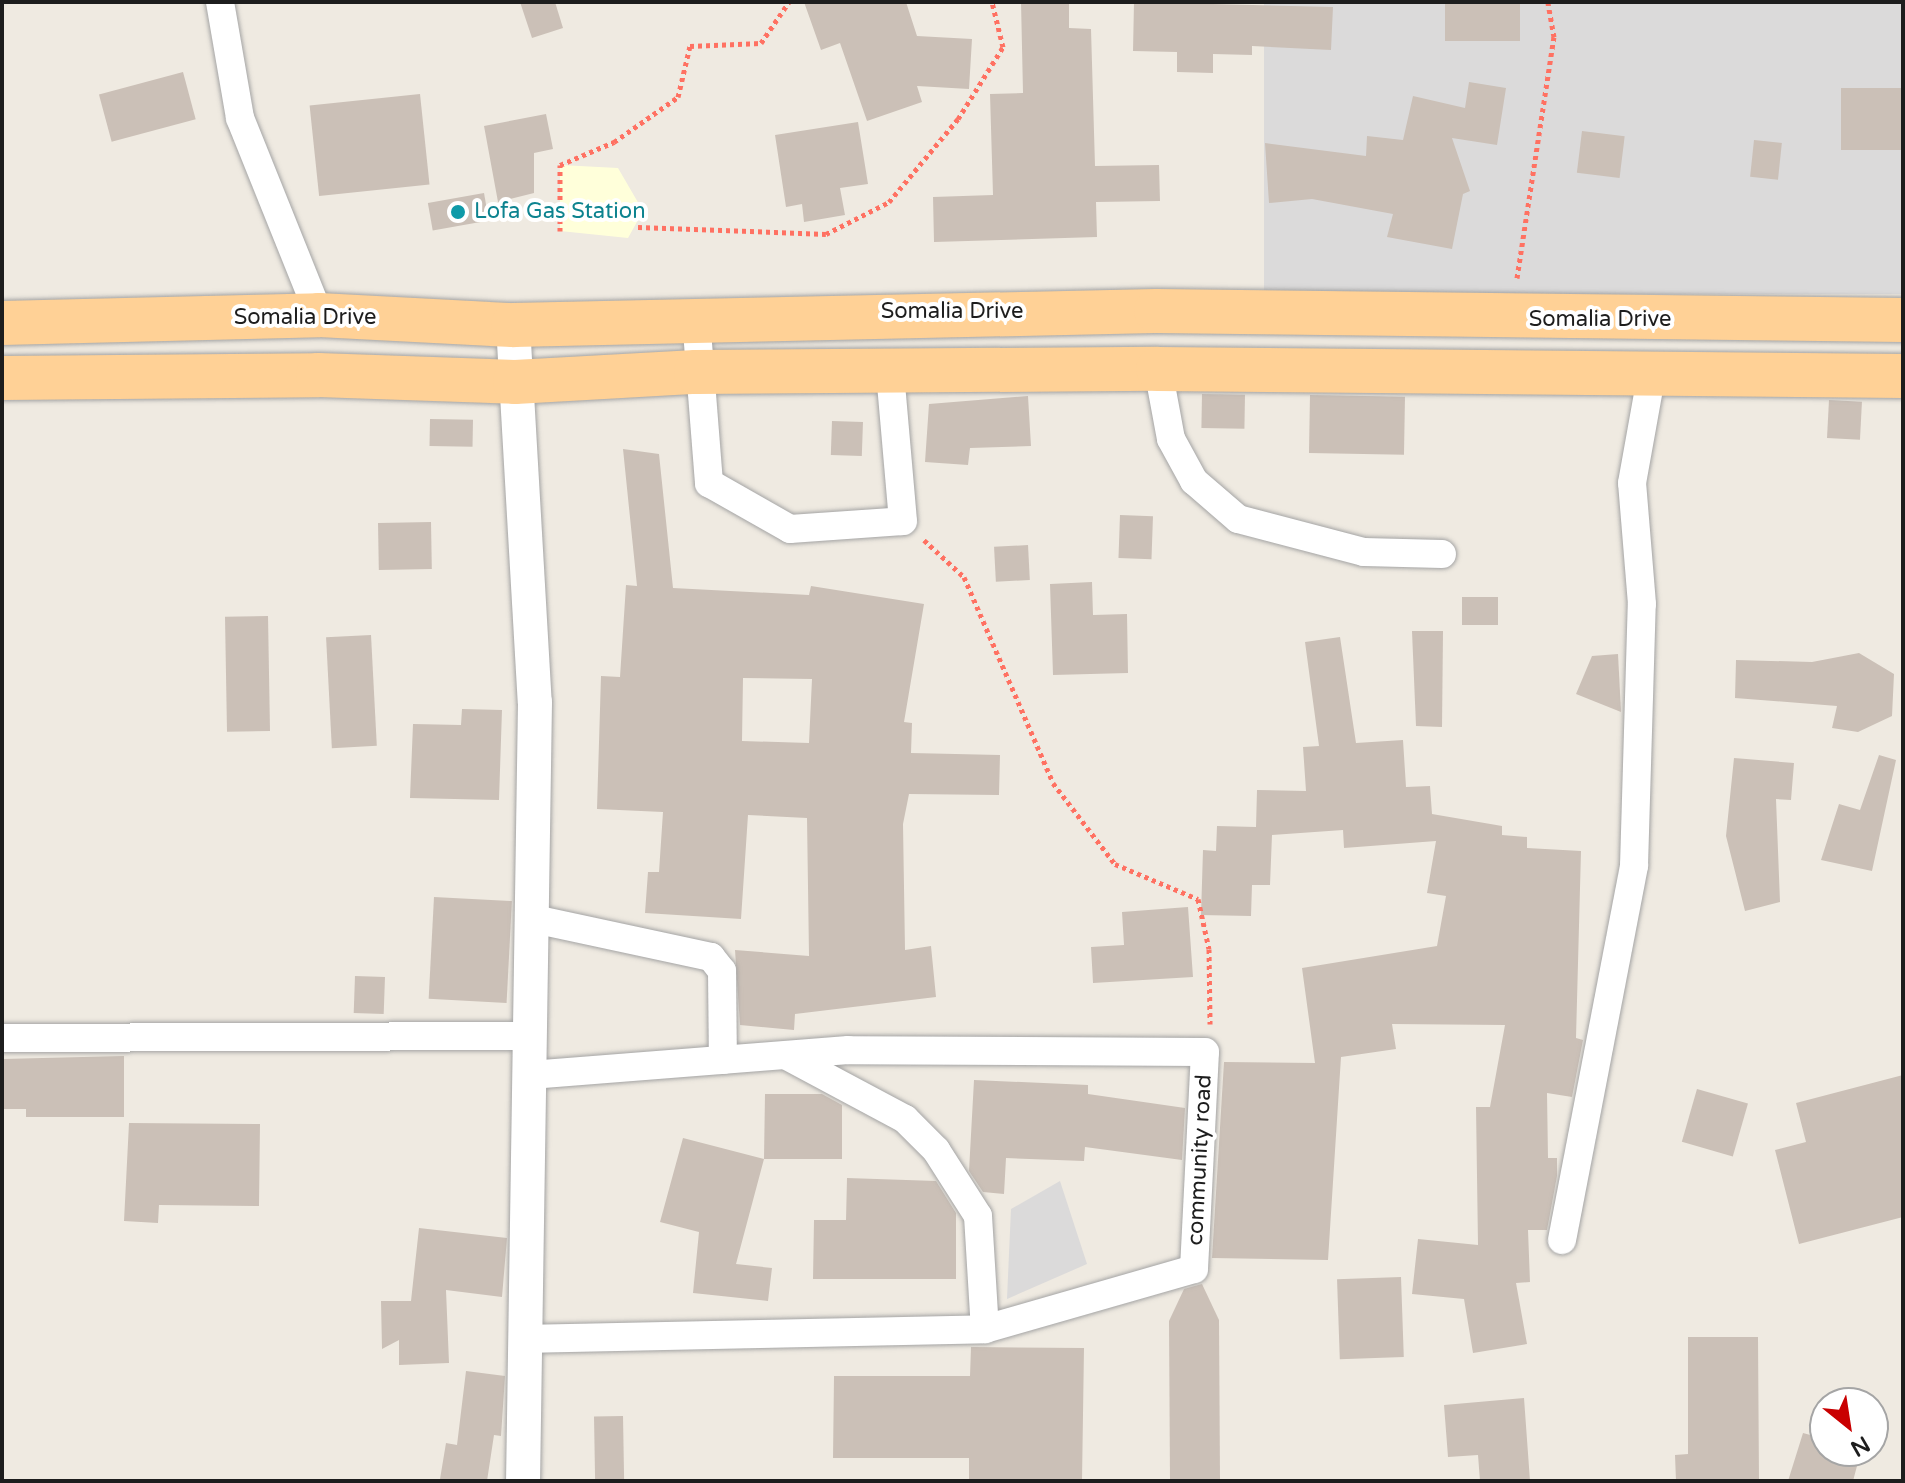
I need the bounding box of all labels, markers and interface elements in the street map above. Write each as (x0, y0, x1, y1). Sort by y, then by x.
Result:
place label: Lofa Gas Station (474, 199, 646, 225)
marker: Lofa Gas Station (449, 203, 467, 221)
street label: Somalia Drive (881, 299, 1023, 325)
street label: Somalia Drive (234, 305, 376, 331)
street label: Somalia Drive (1529, 307, 1671, 333)
street label: community road (1182, 1074, 1218, 1246)
north arrow (1809, 1387, 1889, 1467)
text: N (1846, 1430, 1874, 1462)

